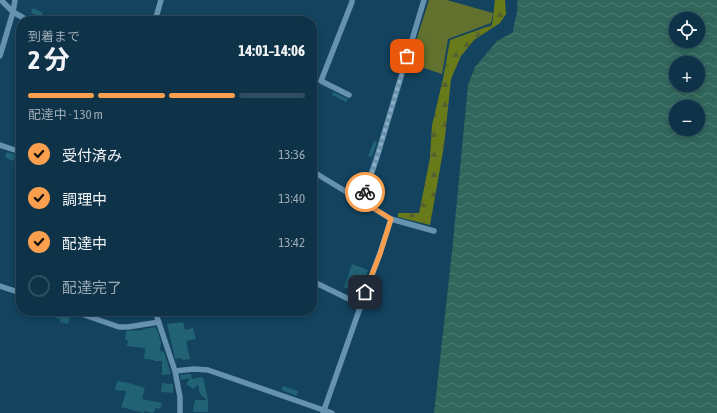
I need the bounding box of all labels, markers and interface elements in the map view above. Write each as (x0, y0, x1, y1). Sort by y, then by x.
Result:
map controls (669, 12, 705, 136)
button: locate (669, 12, 705, 48)
text: 到着まで (28, 29, 80, 44)
pin (390, 39, 424, 73)
text: 14:01–14:06 (238, 42, 305, 59)
text: 2 分 (28, 45, 70, 75)
icon: bag (396, 45, 418, 67)
button: + (669, 56, 705, 92)
button: − (669, 100, 705, 136)
text: 配達中 · 130 m (28, 107, 103, 122)
icon: check (28, 143, 50, 165)
text: 受付済み (62, 147, 122, 164)
text: 13:36 (278, 147, 305, 162)
courier (345, 172, 385, 212)
icon: bike (354, 181, 376, 203)
icon: check (28, 187, 50, 209)
text: 調理中 (62, 191, 107, 208)
text: 13:40 (278, 191, 305, 206)
icon: check (28, 231, 50, 253)
text: 配達中 (62, 235, 107, 252)
text: 13:42 (278, 235, 305, 250)
pin (348, 275, 382, 309)
text: 配達完了 (62, 279, 122, 296)
icon: home (354, 281, 376, 303)

